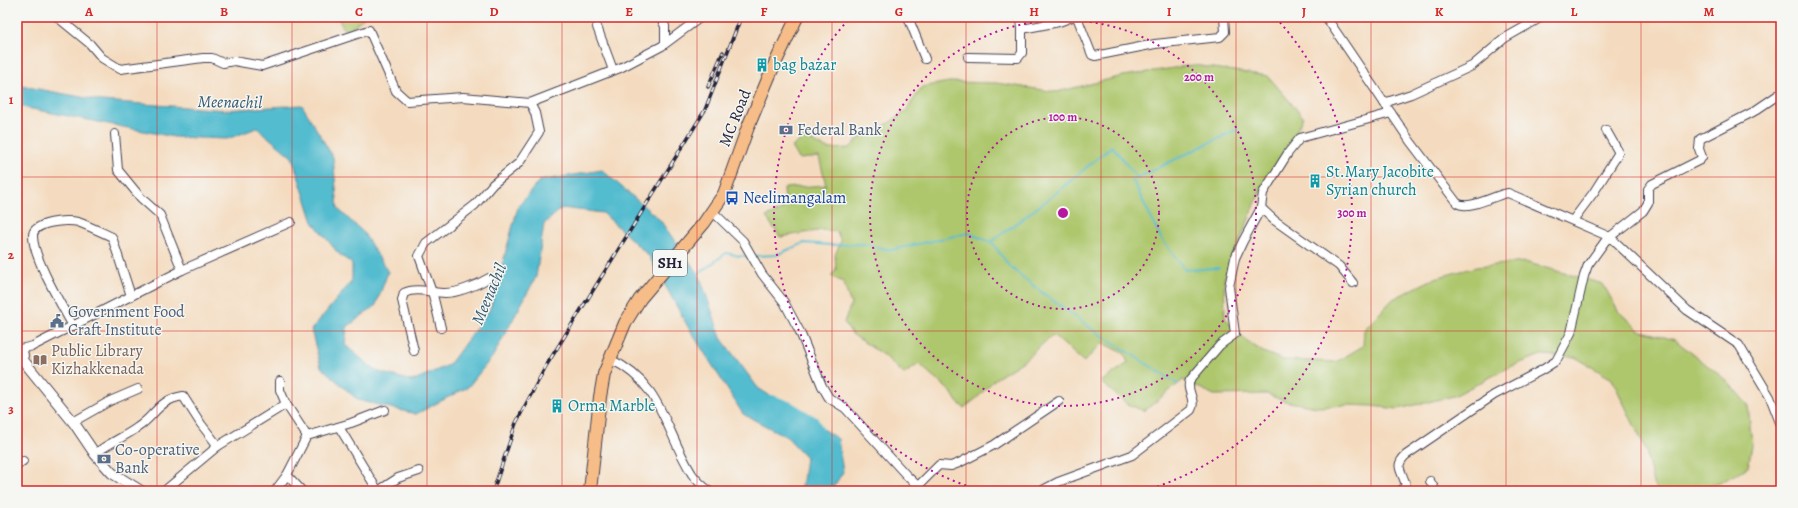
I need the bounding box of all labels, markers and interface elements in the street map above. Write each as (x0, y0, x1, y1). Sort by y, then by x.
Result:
text: A (84, 3, 94, 20)
text: B (220, 3, 228, 20)
text: C (355, 3, 363, 20)
text: D (489, 3, 499, 20)
text: E (625, 3, 633, 20)
text: F (761, 3, 768, 20)
text: G (895, 3, 903, 20)
text: H (1029, 3, 1039, 20)
text: I (1167, 3, 1172, 20)
text: J (1302, 3, 1306, 20)
text: K (1435, 3, 1444, 20)
text: L (1571, 3, 1578, 20)
text: M (1704, 3, 1715, 20)
place label: bag bazar (773, 54, 836, 76)
building icon: bag bazar (754, 57, 770, 73)
text: 200 m (1184, 69, 1214, 85)
street label: MC Road (714, 86, 757, 150)
water label: Meenachil (197, 90, 263, 114)
text: 1 (9, 91, 14, 108)
text: 100 m (1049, 109, 1077, 125)
place label: Federal Bank (797, 119, 882, 141)
bank icon: Federal Bank (778, 122, 794, 138)
place label: St.Mary Jacobite Syrian church (1326, 161, 1434, 201)
building icon: St.Mary Jacobite Syrian church (1307, 173, 1323, 189)
place label: Neelimangalam (743, 187, 846, 209)
bus stop icon: Neelimangalam (724, 190, 740, 206)
text: 300 m (1337, 205, 1367, 221)
centre of rings (1056, 206, 1070, 220)
text: 2 (8, 246, 15, 263)
road number: SH1 (653, 250, 687, 276)
water label: Meenachil (466, 259, 513, 328)
place label: Government Food Craft Institute (68, 301, 185, 341)
public building icon: Government Food Craft Institute (49, 313, 65, 329)
place label: Public Library Kizhakkenada (51, 340, 144, 380)
library icon: Public Library Kizhakkenada (32, 352, 48, 368)
place label: Orma Marble (568, 395, 655, 417)
building icon: Orma Marble (549, 398, 565, 414)
text: 3 (8, 400, 14, 417)
place label: Co-operative Bank (115, 439, 200, 479)
bank icon: Co-operative Bank (96, 451, 112, 467)

